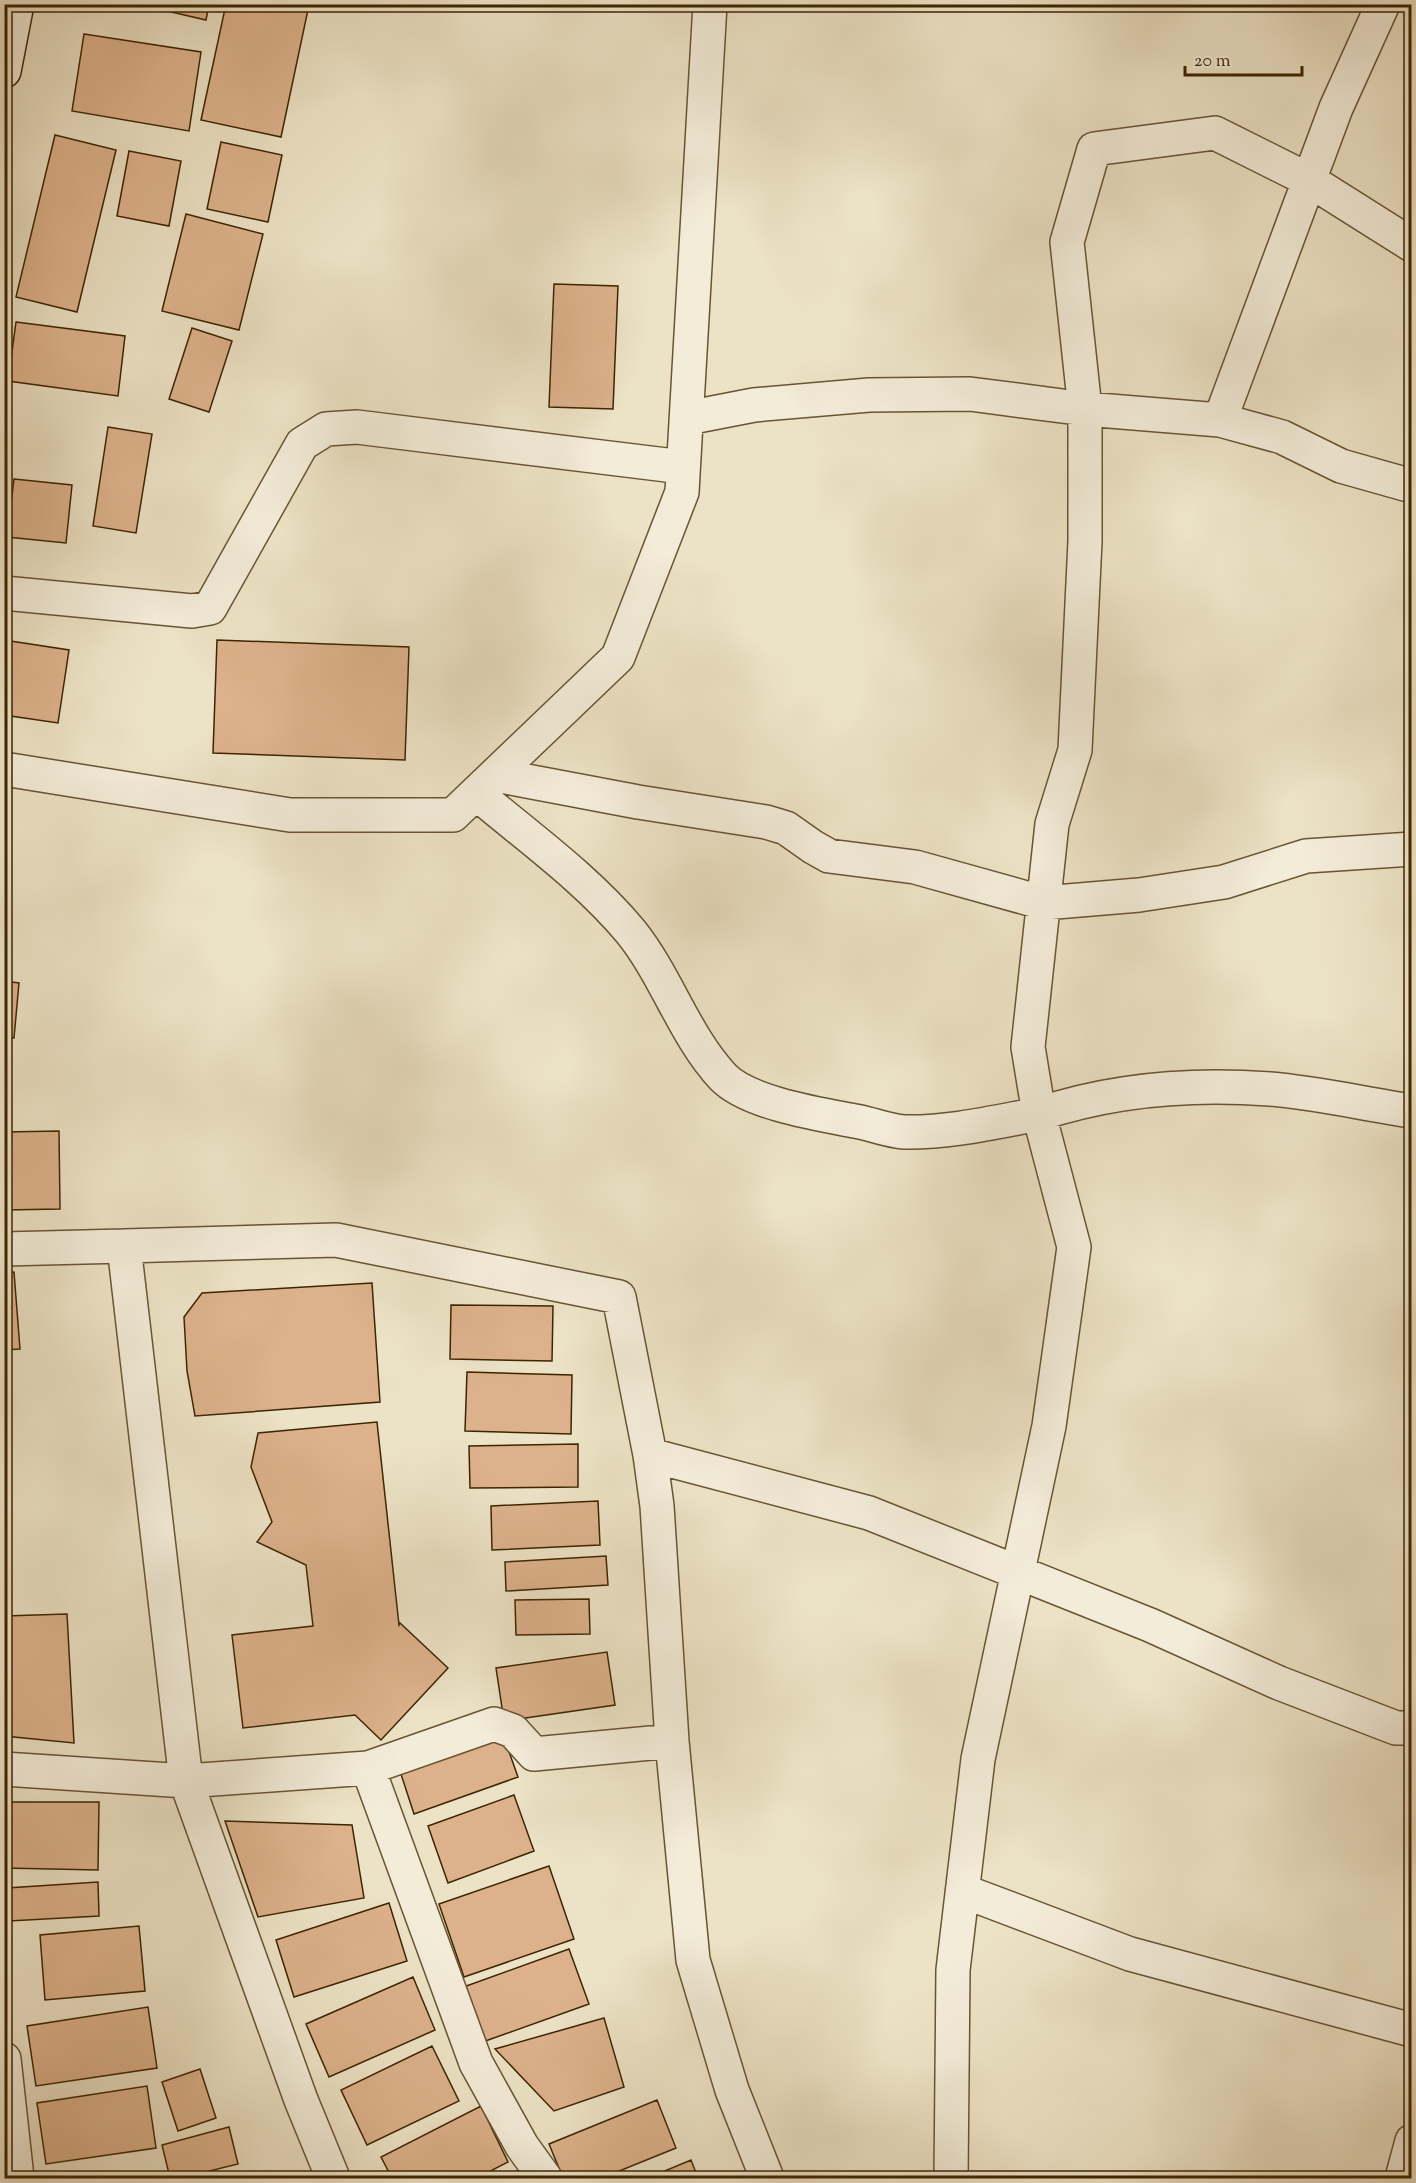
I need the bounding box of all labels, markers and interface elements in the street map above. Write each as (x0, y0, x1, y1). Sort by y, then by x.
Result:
scale bar (1185, 39, 1302, 77)
text: 20 m (1194, 49, 1231, 75)

